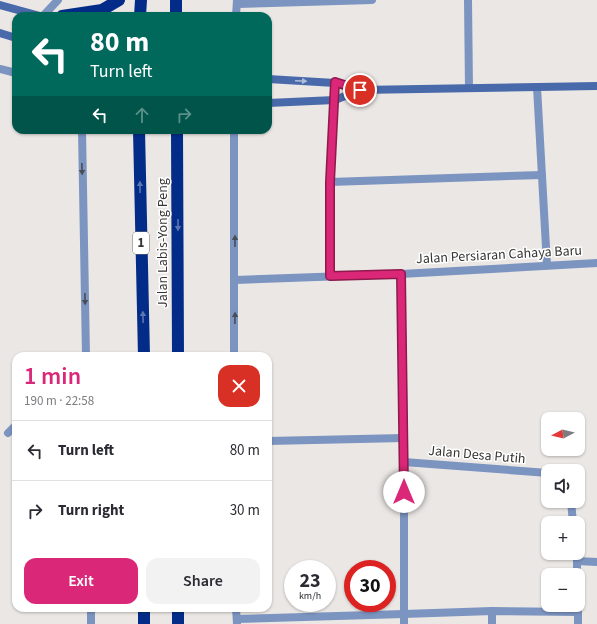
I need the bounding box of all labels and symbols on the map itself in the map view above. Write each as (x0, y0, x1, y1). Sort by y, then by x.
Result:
pin (343, 73, 377, 107)
one-way arrow (295, 77, 307, 84)
one-way arrow (79, 163, 86, 175)
street label: Jalan Labis-Yong Peng (153, 178, 173, 308)
one-way arrow (137, 180, 143, 193)
one-way arrow (175, 219, 181, 232)
road number: 1 (133, 232, 149, 254)
one-way arrow (232, 234, 238, 247)
street label: Jalan Persiaran Cahaya Baru (415, 241, 583, 269)
one-way arrow (82, 293, 88, 306)
one-way arrow (140, 310, 146, 323)
one-way arrow (232, 311, 238, 324)
north arrow (541, 412, 585, 456)
street label: Jalan Desa Putih (428, 441, 526, 469)
position arrow (383, 471, 425, 513)
speed limit sign: 30 (344, 560, 396, 612)

